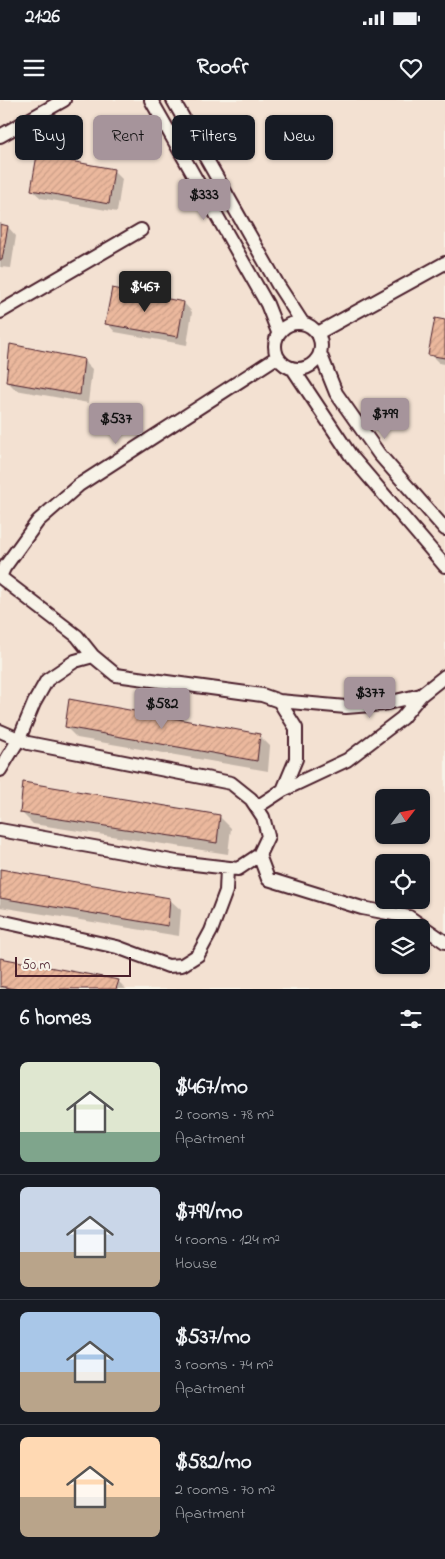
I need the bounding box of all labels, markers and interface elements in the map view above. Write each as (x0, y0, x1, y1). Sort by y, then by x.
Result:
text: 21:26 (25, 4, 60, 31)
text: Roofr (197, 52, 248, 84)
icon: menu (20, 54, 48, 82)
icon: heart (397, 54, 425, 82)
chip: Buy (15, 115, 83, 160)
chip: Rent (93, 115, 162, 160)
chip: Filters (172, 115, 255, 160)
chip: New (265, 115, 333, 160)
pin: $333 (174, 178, 234, 221)
text: $333 (189, 183, 219, 207)
pin: $467 (115, 270, 175, 313)
text: $467 (130, 275, 160, 299)
pin: $799 (355, 398, 415, 440)
pin: $537 (86, 402, 146, 445)
text: $799 (372, 402, 398, 426)
text: $537 (100, 407, 132, 431)
pin: $377 (340, 676, 400, 719)
text: $377 (355, 681, 385, 705)
pin: $582 (132, 688, 192, 730)
text: $582 (146, 692, 178, 716)
north arrow (375, 789, 430, 844)
map controls (375, 789, 430, 974)
button: locate (375, 854, 430, 909)
button: layers (375, 919, 430, 974)
scale bar (15, 954, 131, 977)
text: 50 m (22, 955, 50, 976)
text: 6 homes (20, 1004, 92, 1034)
icon: filters (397, 1005, 425, 1033)
text: $467/mo (175, 1073, 248, 1103)
icon: home (60, 1082, 120, 1142)
text: 2 rooms · 78 m² (175, 1103, 274, 1127)
text: Apartment (175, 1127, 245, 1151)
text: $799/mo (175, 1198, 243, 1228)
icon: home (60, 1207, 120, 1267)
text: 4 rooms · 124 m² (175, 1228, 280, 1252)
text: House (175, 1252, 217, 1276)
text: $537/mo (175, 1323, 251, 1353)
icon: home (60, 1332, 120, 1392)
text: 3 rooms · 74 m² (175, 1353, 274, 1377)
text: Apartment (175, 1377, 245, 1401)
text: $582/mo (175, 1448, 252, 1478)
icon: home (60, 1457, 120, 1517)
text: 2 rooms · 70 m² (175, 1478, 275, 1502)
text: Apartment (175, 1502, 245, 1526)

